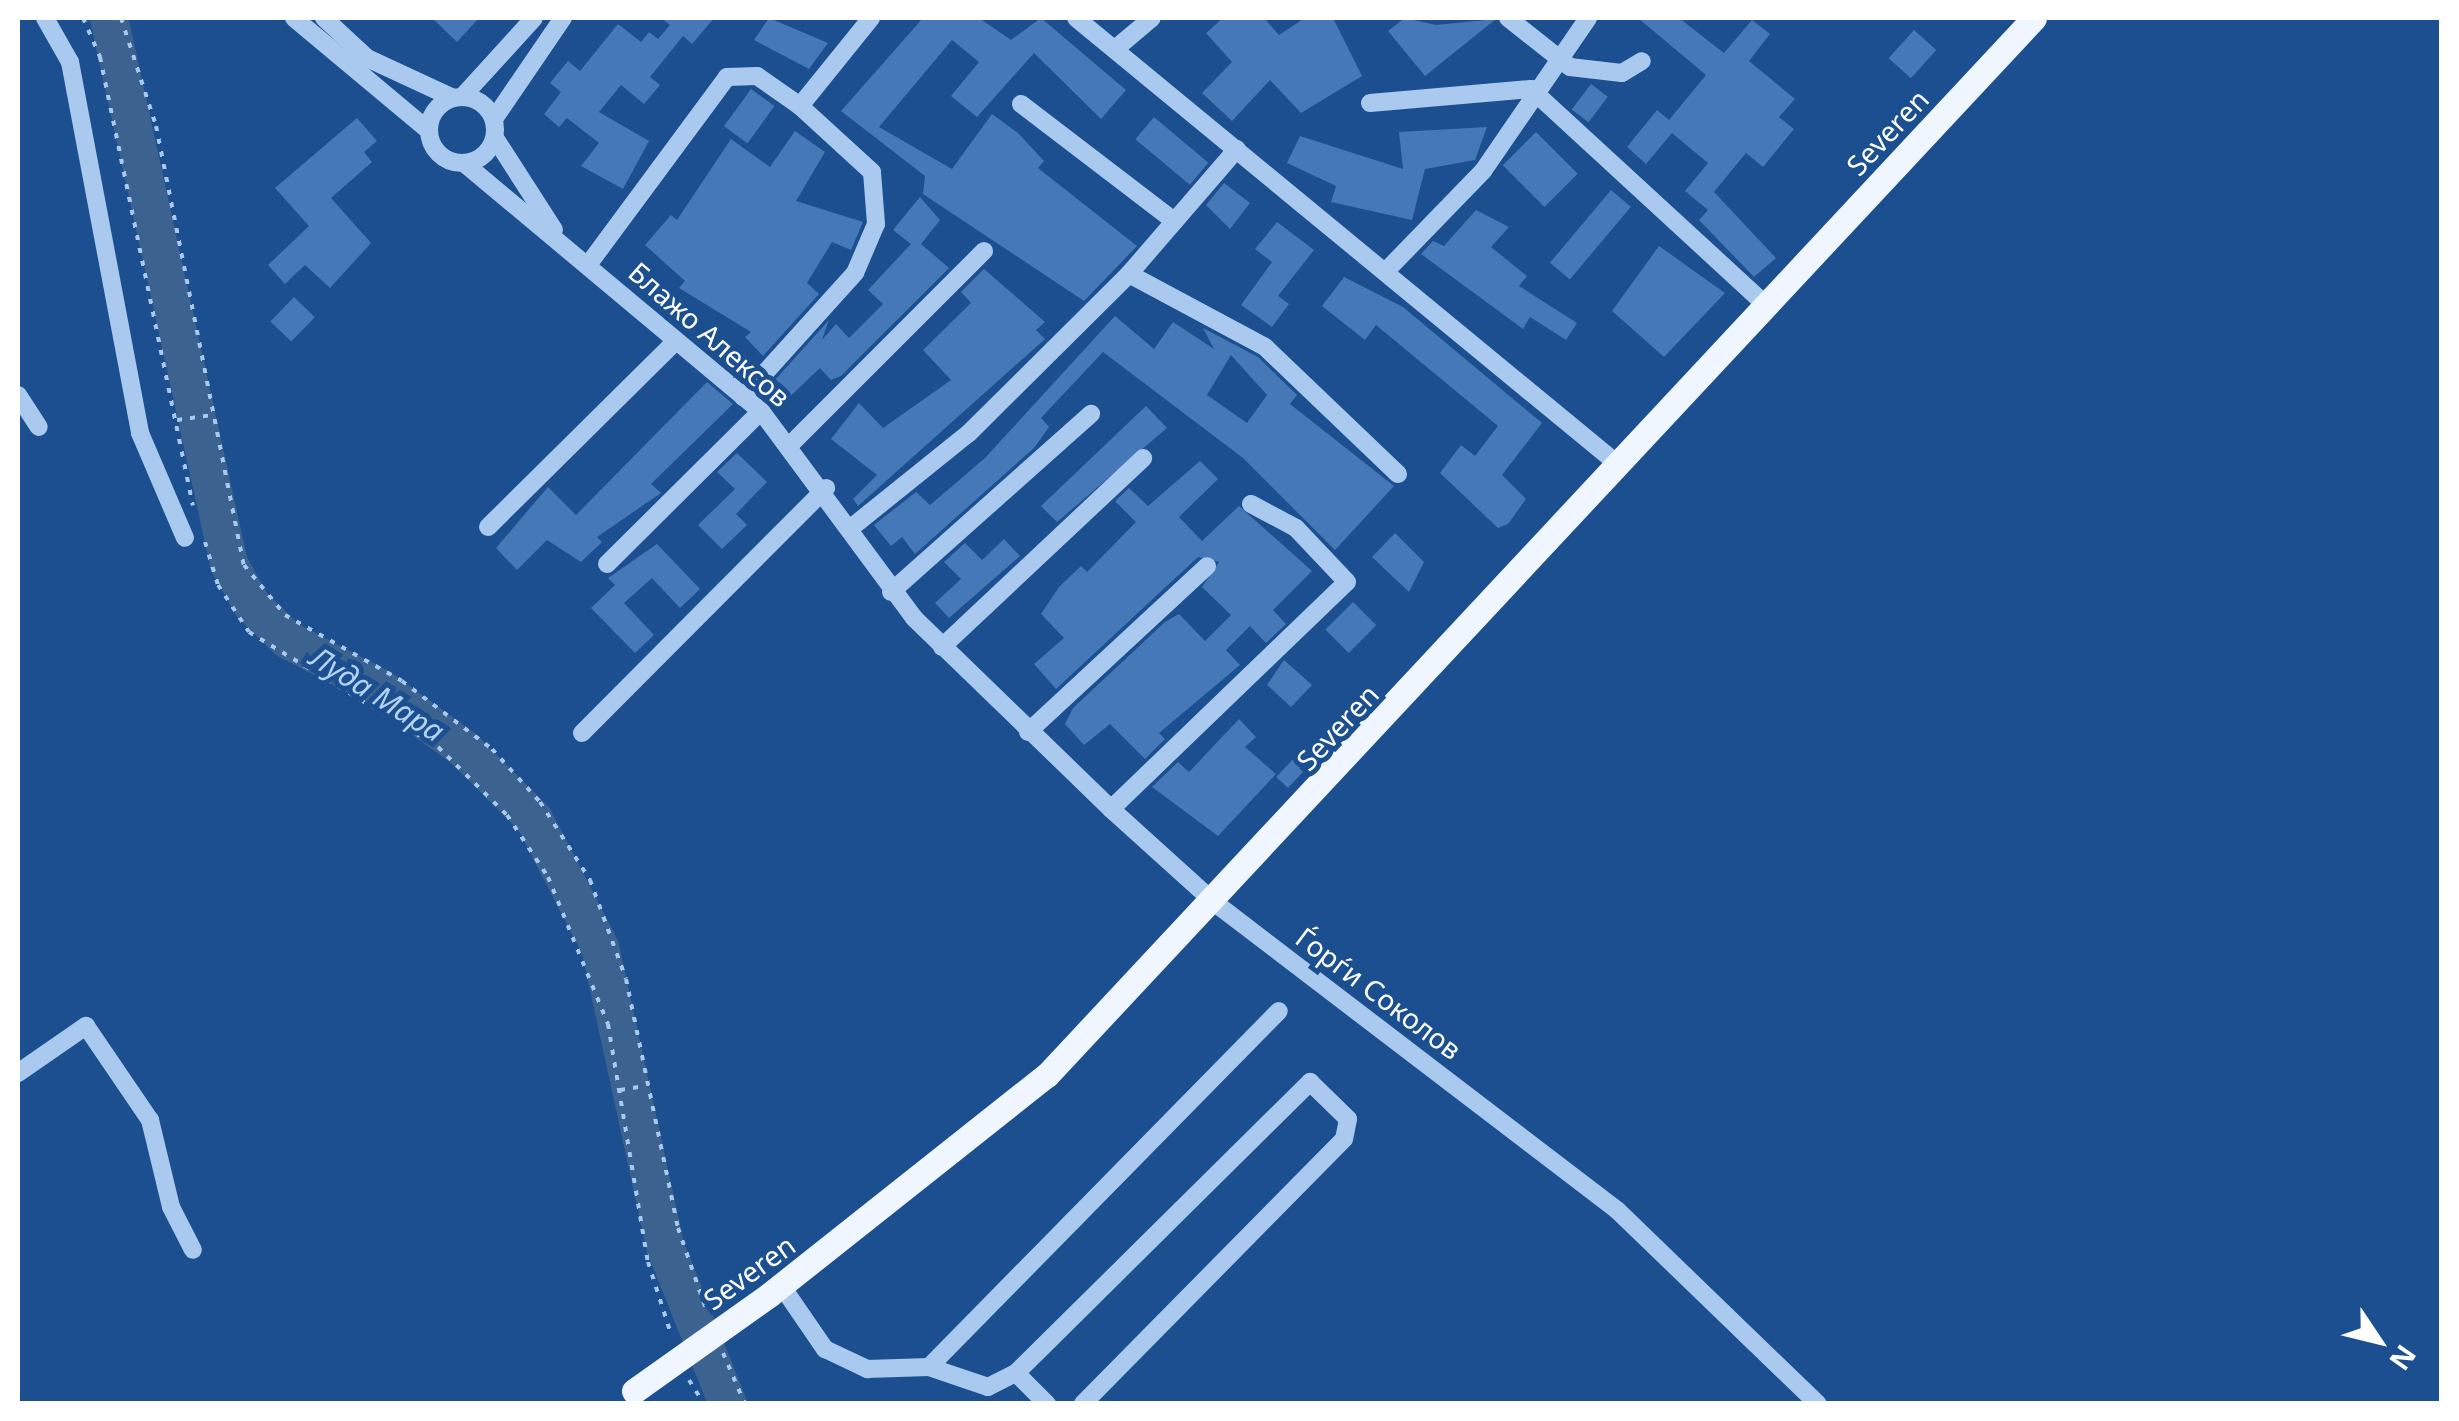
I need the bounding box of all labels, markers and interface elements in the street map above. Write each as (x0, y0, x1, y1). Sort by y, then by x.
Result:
street label: Severen (1839, 82, 1935, 182)
street label: Блажо Алексов (622, 255, 798, 413)
water label: Луда Мара (303, 639, 451, 749)
street label: Severen (1289, 677, 1385, 777)
street label: Ѓорѓи Соколов (1290, 920, 1468, 1066)
street label: Severen (697, 1228, 801, 1316)
north arrow (2329, 1291, 2429, 1391)
text: N (2381, 1338, 2426, 1378)

